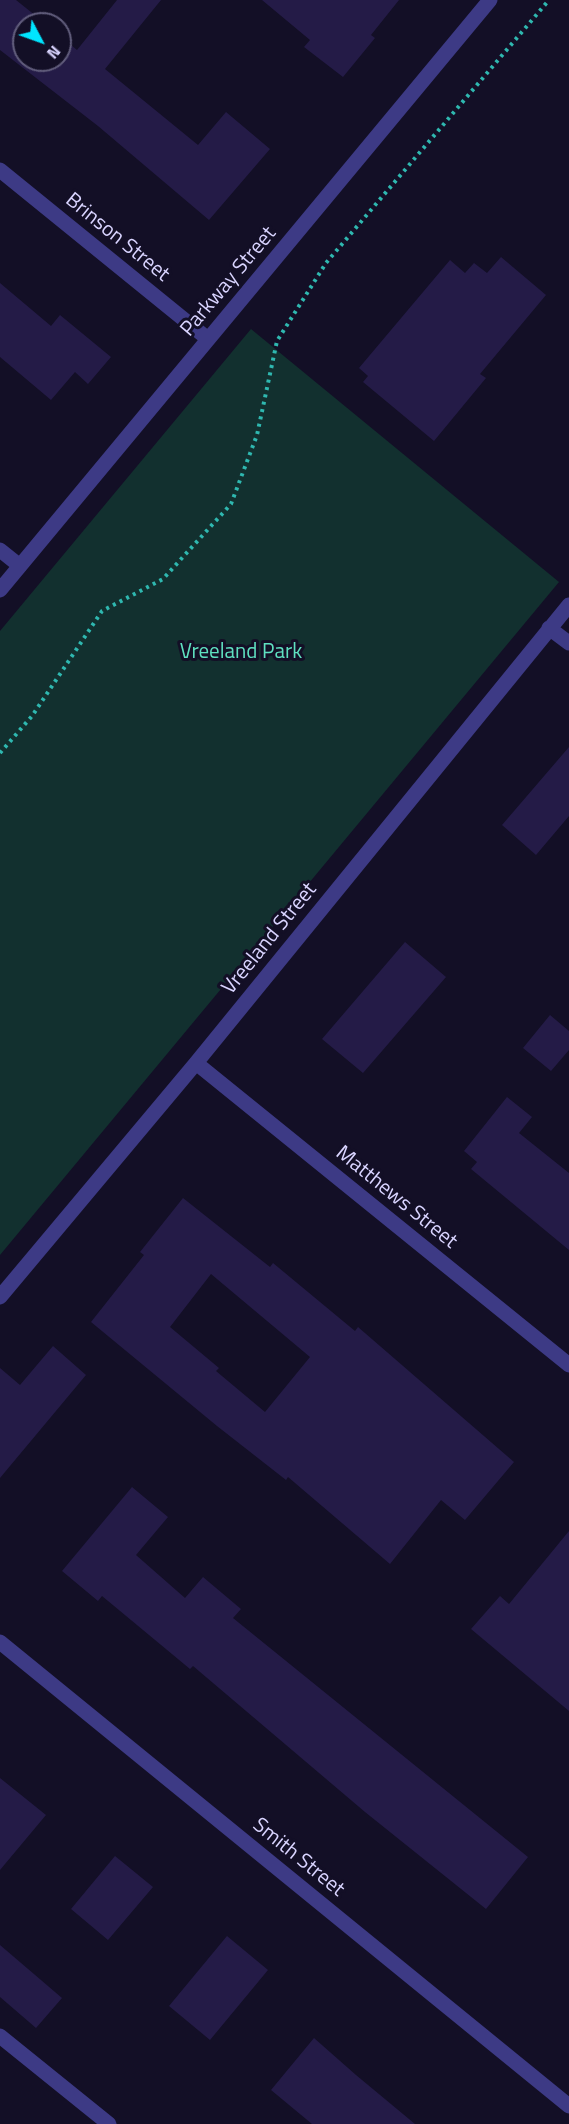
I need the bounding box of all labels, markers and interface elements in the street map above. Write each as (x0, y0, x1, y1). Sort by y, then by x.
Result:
north arrow (12, 12, 72, 72)
text: N (41, 40, 67, 65)
street label: Brinson Street (60, 188, 174, 288)
street label: Parkway Street (176, 222, 282, 342)
park label: Vreeland Park (180, 640, 302, 666)
street label: Vreeland Street (217, 878, 323, 1000)
street label: Matthews Street (330, 1141, 462, 1255)
street label: Smith Street (247, 1813, 349, 1903)

